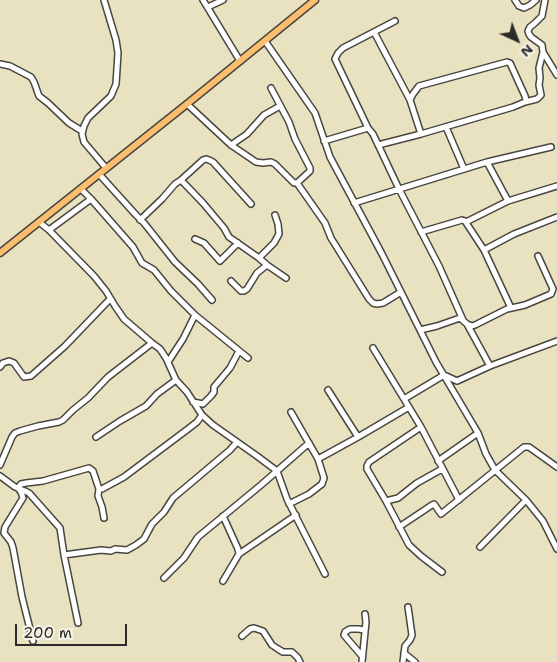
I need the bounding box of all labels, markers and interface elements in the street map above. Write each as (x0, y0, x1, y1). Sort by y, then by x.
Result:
north arrow (492, 15, 542, 65)
text: N (517, 41, 537, 61)
scale bar (18, 614, 130, 646)
text: 200 m (23, 623, 72, 643)

